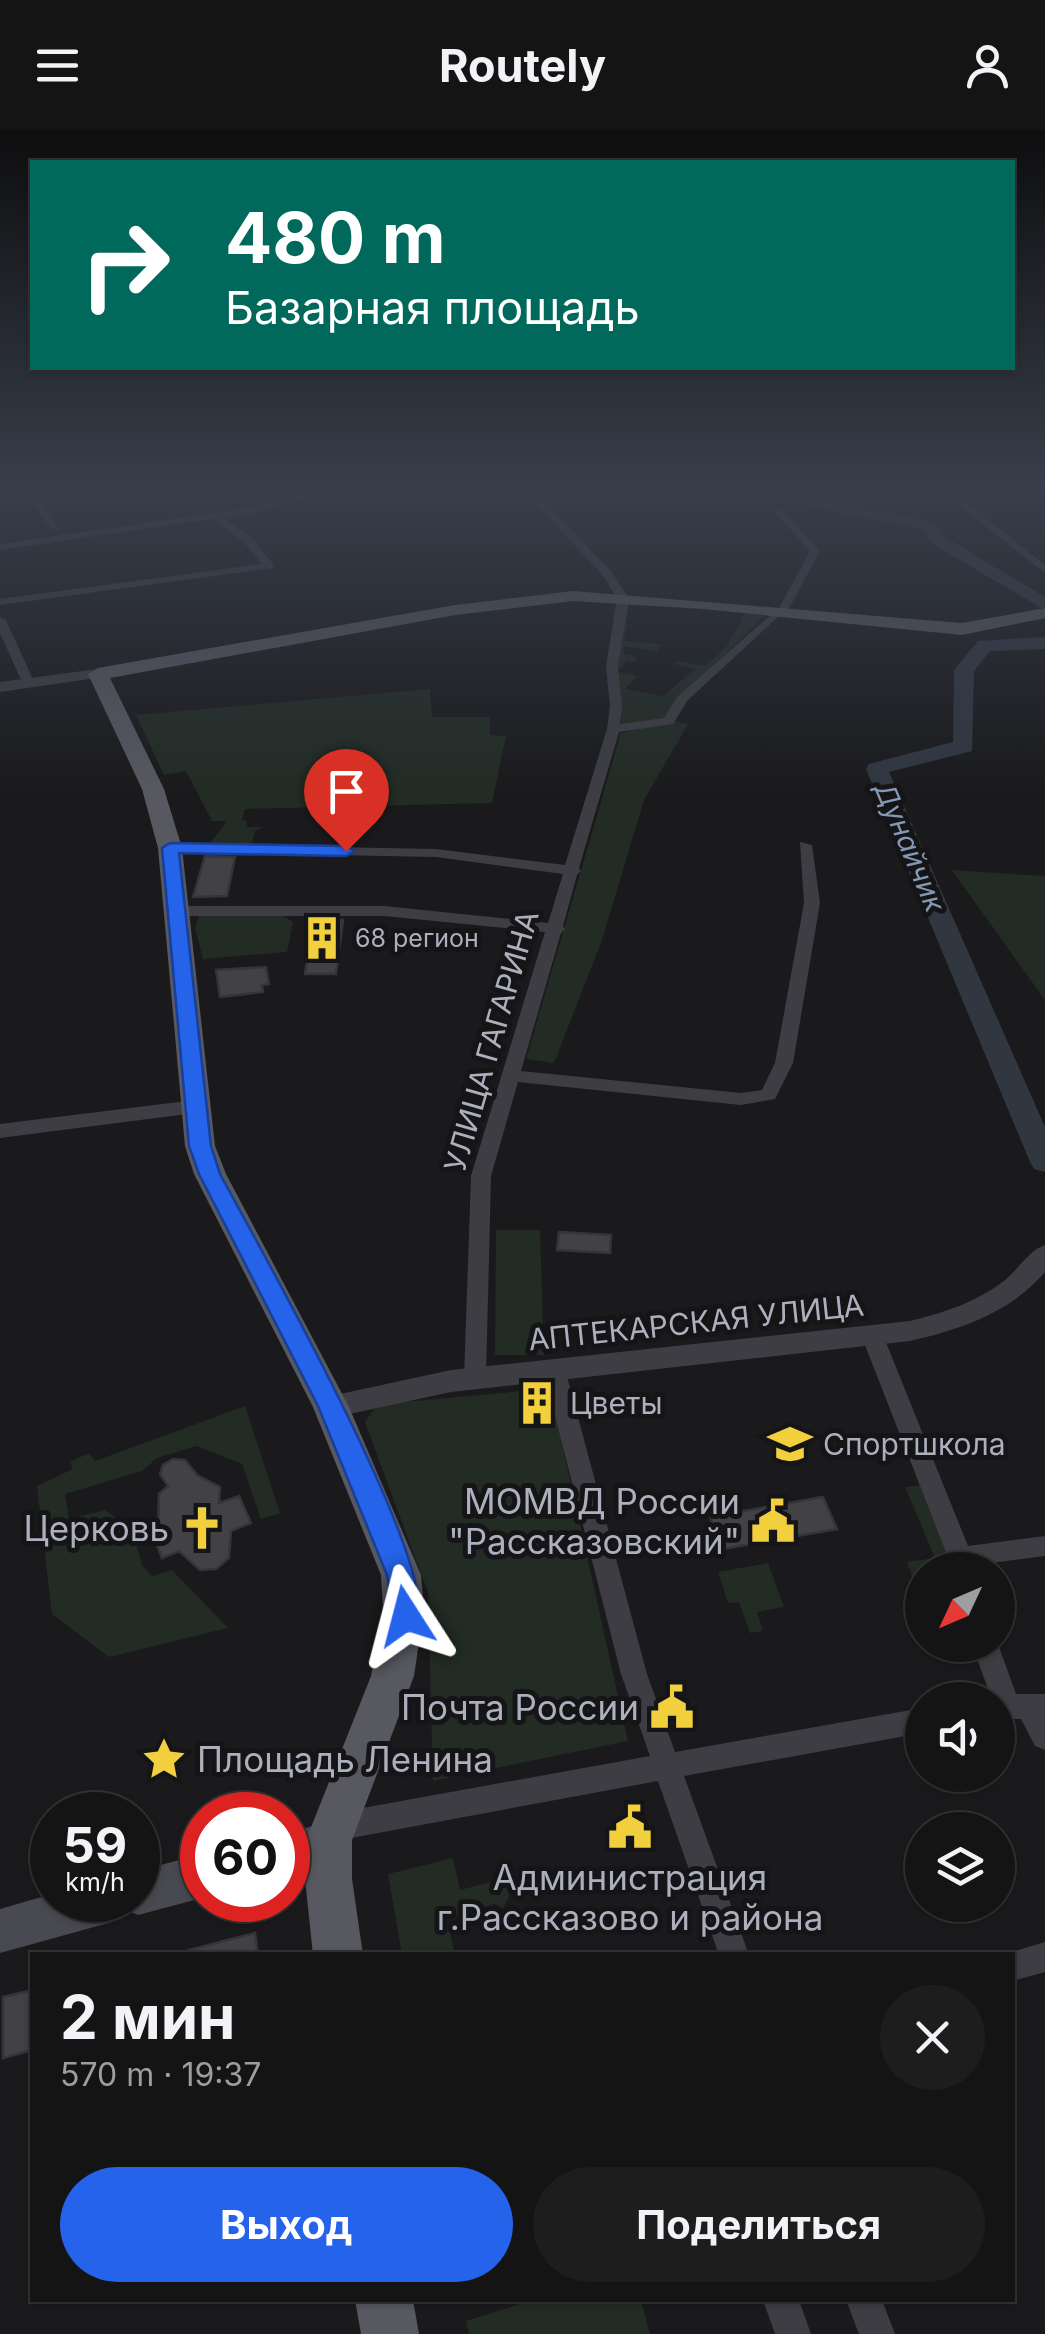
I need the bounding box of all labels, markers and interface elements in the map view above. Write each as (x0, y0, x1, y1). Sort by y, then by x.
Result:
icon: menu (30, 38, 85, 93)
text: Routely (439, 38, 606, 93)
icon: person (960, 38, 1015, 93)
text: 480 m (225, 195, 446, 280)
icon: right (60, 200, 190, 330)
text: Базарная площадь (225, 280, 640, 335)
pin (304, 749, 389, 852)
icon: arrive (319, 764, 374, 819)
water label: Дунайчик (867, 776, 953, 917)
street label: УЛИЦА ГАГАРИНА (436, 906, 546, 1176)
building icon: 68 регион (298, 914, 346, 962)
place label: 68 регион (355, 923, 479, 953)
street label: АПТЕКАРСКАЯ УЛИЦА (526, 1286, 866, 1358)
building icon: Цветы (513, 1379, 561, 1427)
place label: Цветы (570, 1385, 663, 1421)
school or university icon: Спортшкола (766, 1420, 814, 1468)
place label: Спортшкола (823, 1426, 1006, 1462)
place label: МОМВД России "Рассказовский" (448, 1480, 740, 1562)
public building icon: МОМВД России "Рассказовский" (749, 1497, 797, 1545)
church icon: Церковь (178, 1504, 226, 1552)
place label: Церковь (23, 1507, 169, 1549)
north arrow (905, 1552, 1015, 1662)
map controls (905, 1552, 1015, 1922)
position arrow (354, 1564, 458, 1668)
button: sound (905, 1682, 1015, 1792)
public building icon: Почта России (648, 1683, 696, 1731)
place label: Почта России (401, 1686, 639, 1728)
place icon: Площадь Ленина (140, 1735, 188, 1783)
place label: Площадь Ленина (197, 1738, 493, 1780)
speed limit sign: 60 (180, 1792, 310, 1922)
public building icon: Администрация г.Рассказово и района (606, 1803, 654, 1851)
button: layers (905, 1812, 1015, 1922)
text: 59 (63, 1815, 127, 1875)
place label: Администрация г.Рассказово и района (437, 1856, 823, 1938)
text: km/h (65, 1867, 125, 1897)
text: 2 мин (60, 1981, 235, 2053)
button: close (880, 1985, 985, 2090)
text: 570 m · 19:37 (60, 2055, 261, 2094)
button: Выход (60, 2167, 513, 2282)
button: Поделиться (533, 2167, 985, 2282)

